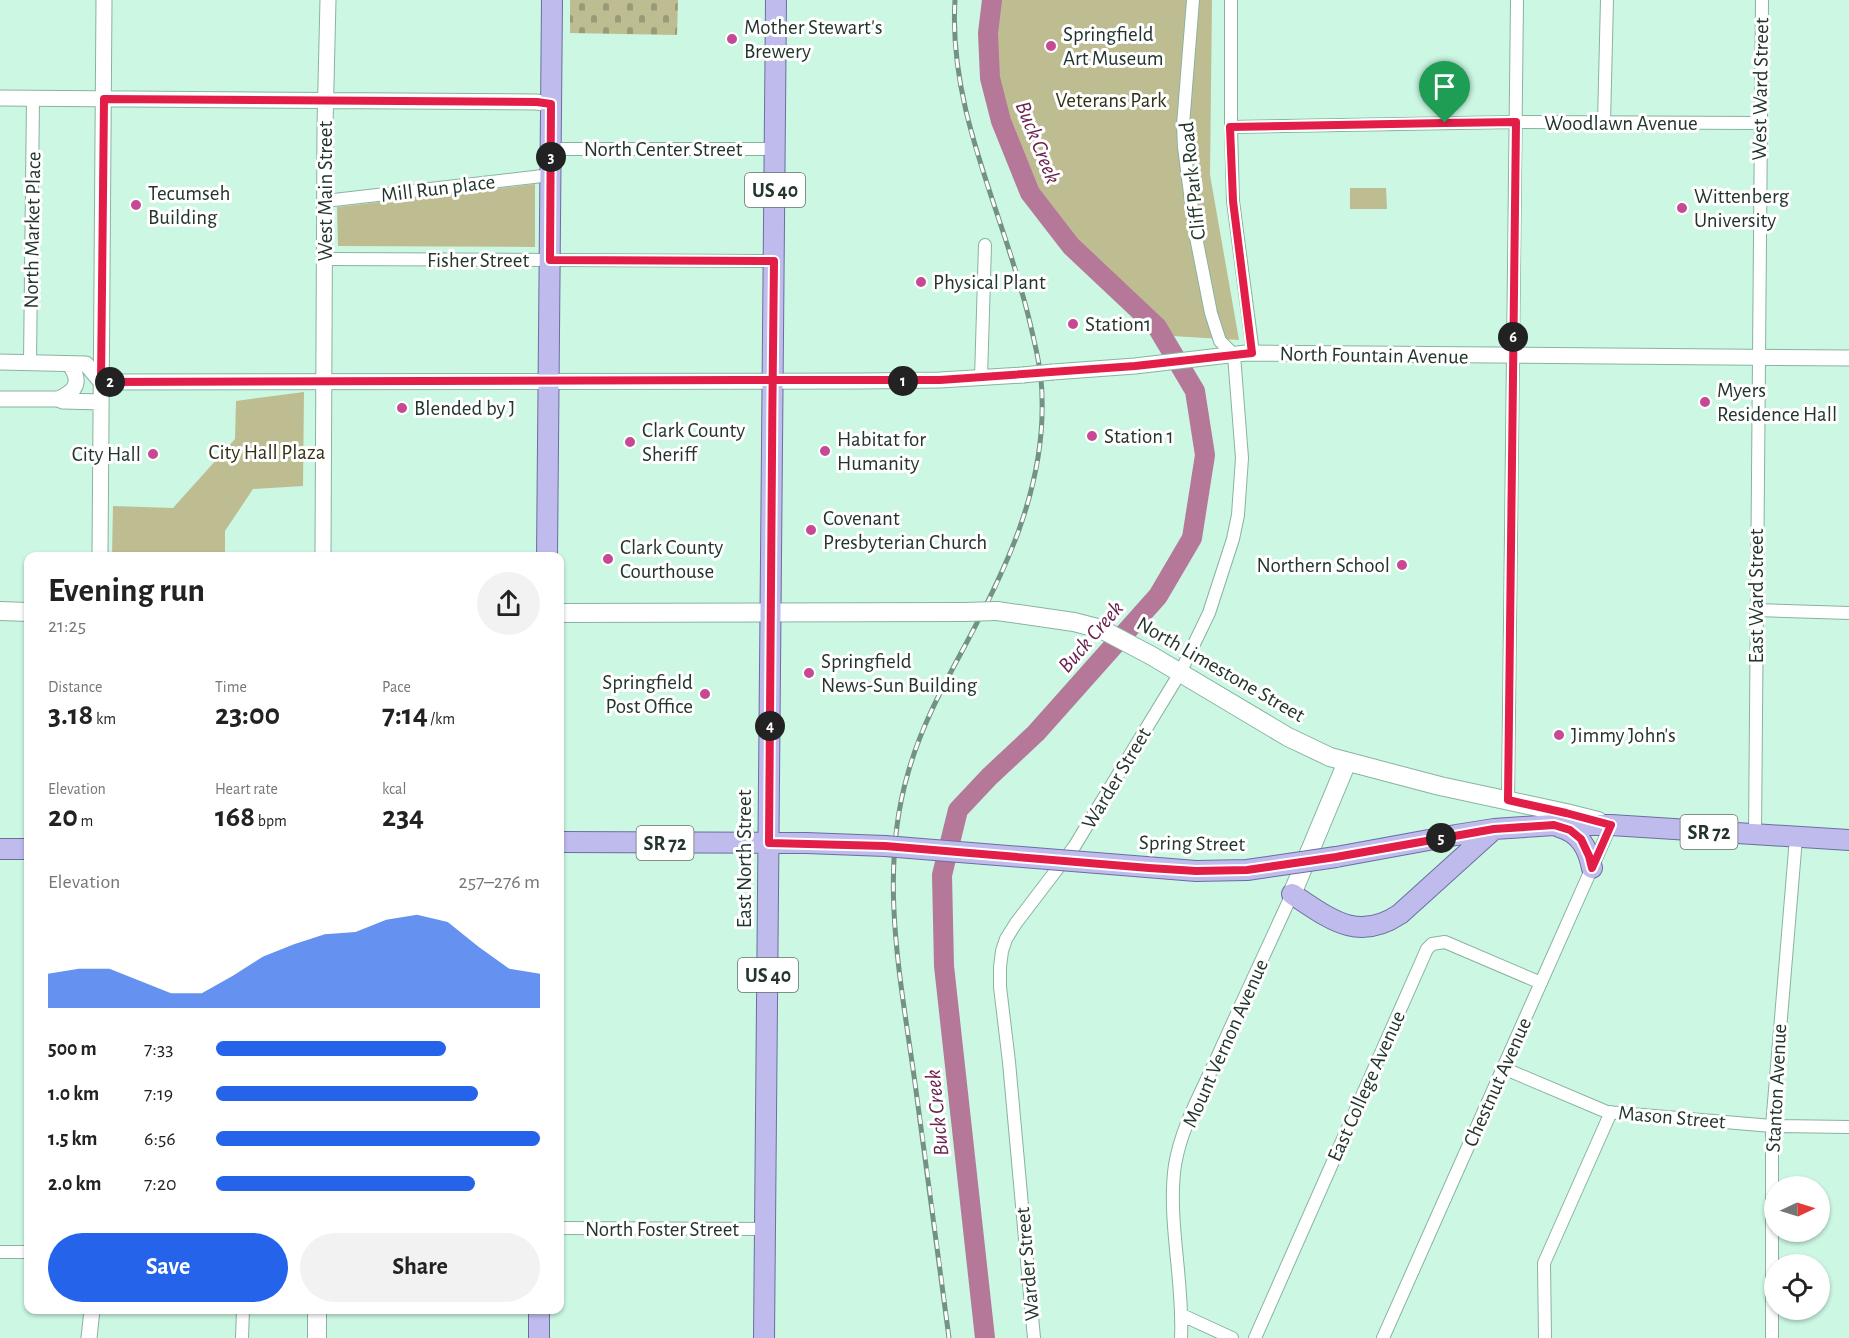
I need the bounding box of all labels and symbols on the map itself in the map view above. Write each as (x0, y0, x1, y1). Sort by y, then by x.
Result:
place label: Mother Stewart's Brewery (744, 17, 882, 62)
street label: West Ward Street (1749, 17, 1772, 161)
place label: Springfield Art Museum (1063, 24, 1164, 69)
marker: Mother Stewart's Brewery (725, 32, 739, 46)
marker: Springfield Art Museum (1044, 39, 1058, 53)
pin (1419, 61, 1470, 123)
park label: Veterans Park (1055, 90, 1167, 111)
water label: Buck Creek (1012, 98, 1065, 187)
street label: Woodlawn Avenue (1544, 113, 1698, 134)
street label: West Main Street (315, 121, 336, 261)
street label: Cliff Park Road (1176, 121, 1209, 241)
street label: North Center Street (584, 139, 743, 160)
pin: 3 (536, 142, 566, 172)
street label: North Market Place (21, 151, 44, 309)
street label: Mill Run place (380, 171, 496, 206)
road number: US 40 (745, 173, 805, 207)
place label: Tecumseh Building (148, 183, 230, 228)
place label: Wittenberg University (1694, 186, 1790, 231)
marker: Tecumseh Building (129, 198, 143, 212)
marker: Wittenberg University (1675, 201, 1689, 215)
street label: Fisher Street (427, 250, 529, 271)
place label: Physical Plant (933, 272, 1046, 293)
marker: Physical Plant (914, 275, 928, 289)
place label: Station1 (1085, 314, 1151, 335)
marker: Station1 (1066, 317, 1080, 331)
pin: 6 (1498, 322, 1528, 352)
street label: North Fountain Avenue (1279, 343, 1469, 368)
pin: 1 (888, 366, 918, 396)
pin: 2 (95, 367, 125, 397)
place label: Myers Residence Hall (1717, 380, 1837, 425)
marker: Myers Residence Hall (1698, 395, 1712, 409)
place label: Blended by J (414, 398, 515, 419)
marker: Blended by J (395, 401, 409, 415)
place label: Clark County Sheriff (642, 420, 745, 465)
place label: Station 1 (1104, 426, 1174, 447)
place label: Habitat for Humanity (837, 429, 926, 474)
marker: Station 1 (1085, 429, 1099, 443)
marker: Clark County Sheriff (623, 435, 637, 449)
park label: City Hall Plaza (209, 442, 326, 463)
place label: City Hall (72, 444, 141, 465)
marker: Habitat for Humanity (818, 444, 832, 458)
marker: City Hall (146, 447, 160, 461)
place label: Covenant Presbyterian Church (823, 508, 987, 553)
marker: Covenant Presbyterian Church (804, 523, 818, 537)
street label: East Ward Street (1746, 528, 1767, 664)
place label: Clark County Courthouse (620, 537, 723, 582)
marker: Clark County Courthouse (601, 552, 615, 566)
place label: Northern School (1257, 555, 1390, 576)
marker: Northern School (1395, 558, 1409, 572)
water label: Buck Creek (1054, 597, 1128, 677)
street label: North Limestone Street (1133, 613, 1308, 726)
place label: Springfield News-Sun Building (821, 651, 978, 696)
marker: Springfield News-Sun Building (802, 666, 816, 680)
place label: Springfield Post Office (602, 672, 693, 717)
marker: Springfield Post Office (698, 687, 712, 701)
pin: 4 (755, 711, 785, 741)
street label: Warder Street (1078, 724, 1155, 833)
place label: Jimmy John's (1571, 725, 1676, 746)
marker: Jimmy John's (1552, 728, 1566, 742)
street label: East North Street (734, 789, 755, 928)
road number: SR 72 (1680, 815, 1738, 849)
pin: 5 (1426, 823, 1456, 853)
road number: SR 72 (636, 826, 694, 860)
street label: Spring Street (1139, 832, 1246, 855)
street label: Mount Vernon Avenue (1179, 956, 1272, 1131)
road number: US 40 (738, 958, 798, 992)
street label: East College Avenue (1324, 1008, 1409, 1165)
street label: Chestnut Avenue (1460, 1014, 1535, 1150)
street label: Stanton Avenue (1763, 1023, 1790, 1153)
water label: Buck Creek (922, 1069, 952, 1157)
street label: Mason Street (1617, 1102, 1727, 1133)
north arrow (1764, 1176, 1830, 1242)
street label: Warder Street (1012, 1206, 1043, 1322)
street label: North Foster Street (585, 1219, 739, 1240)

